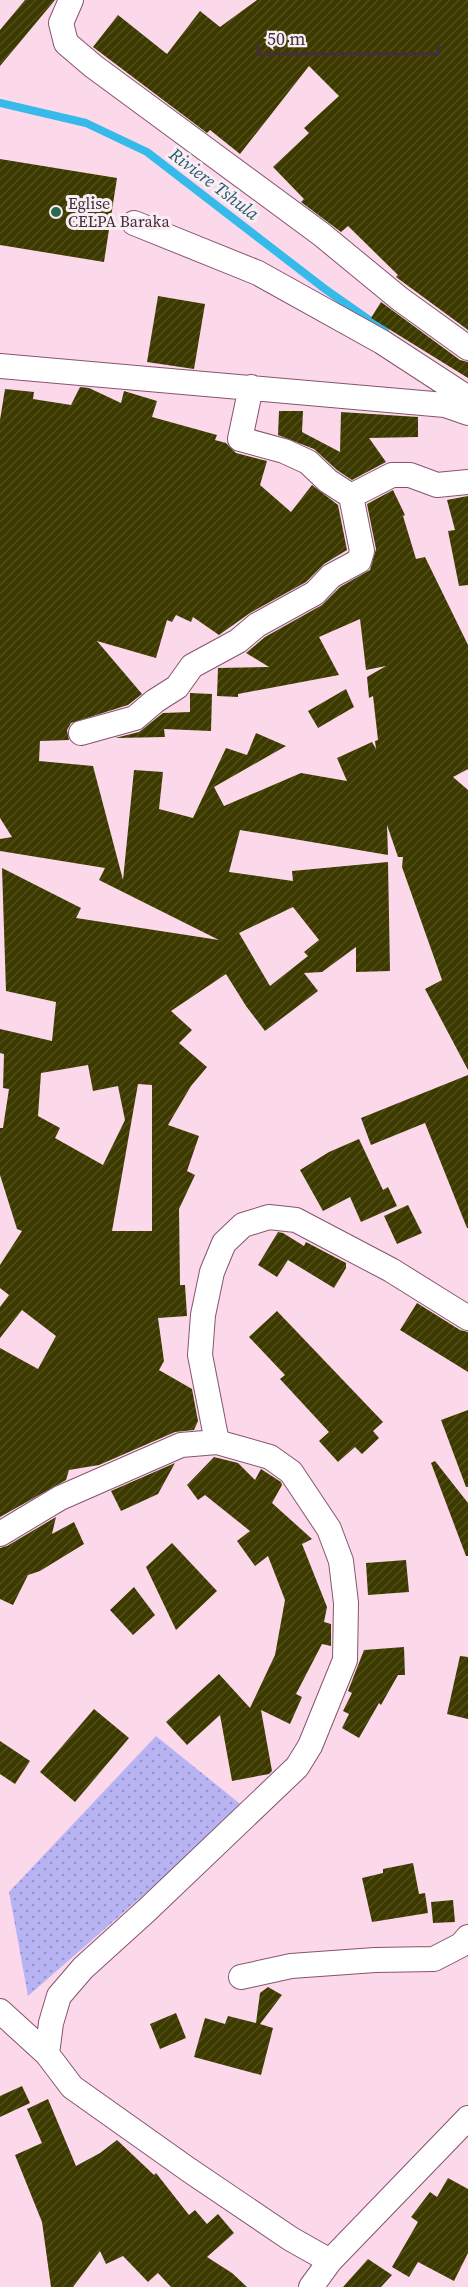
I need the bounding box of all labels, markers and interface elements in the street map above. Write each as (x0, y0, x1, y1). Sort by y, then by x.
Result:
scale bar (258, 18, 438, 56)
text: 50 m (267, 26, 305, 51)
water label: Riviere Tshula (163, 141, 265, 226)
place label: Eglise CELPA Baraka (68, 192, 170, 232)
marker: Eglise CELPA Baraka (49, 205, 63, 219)

